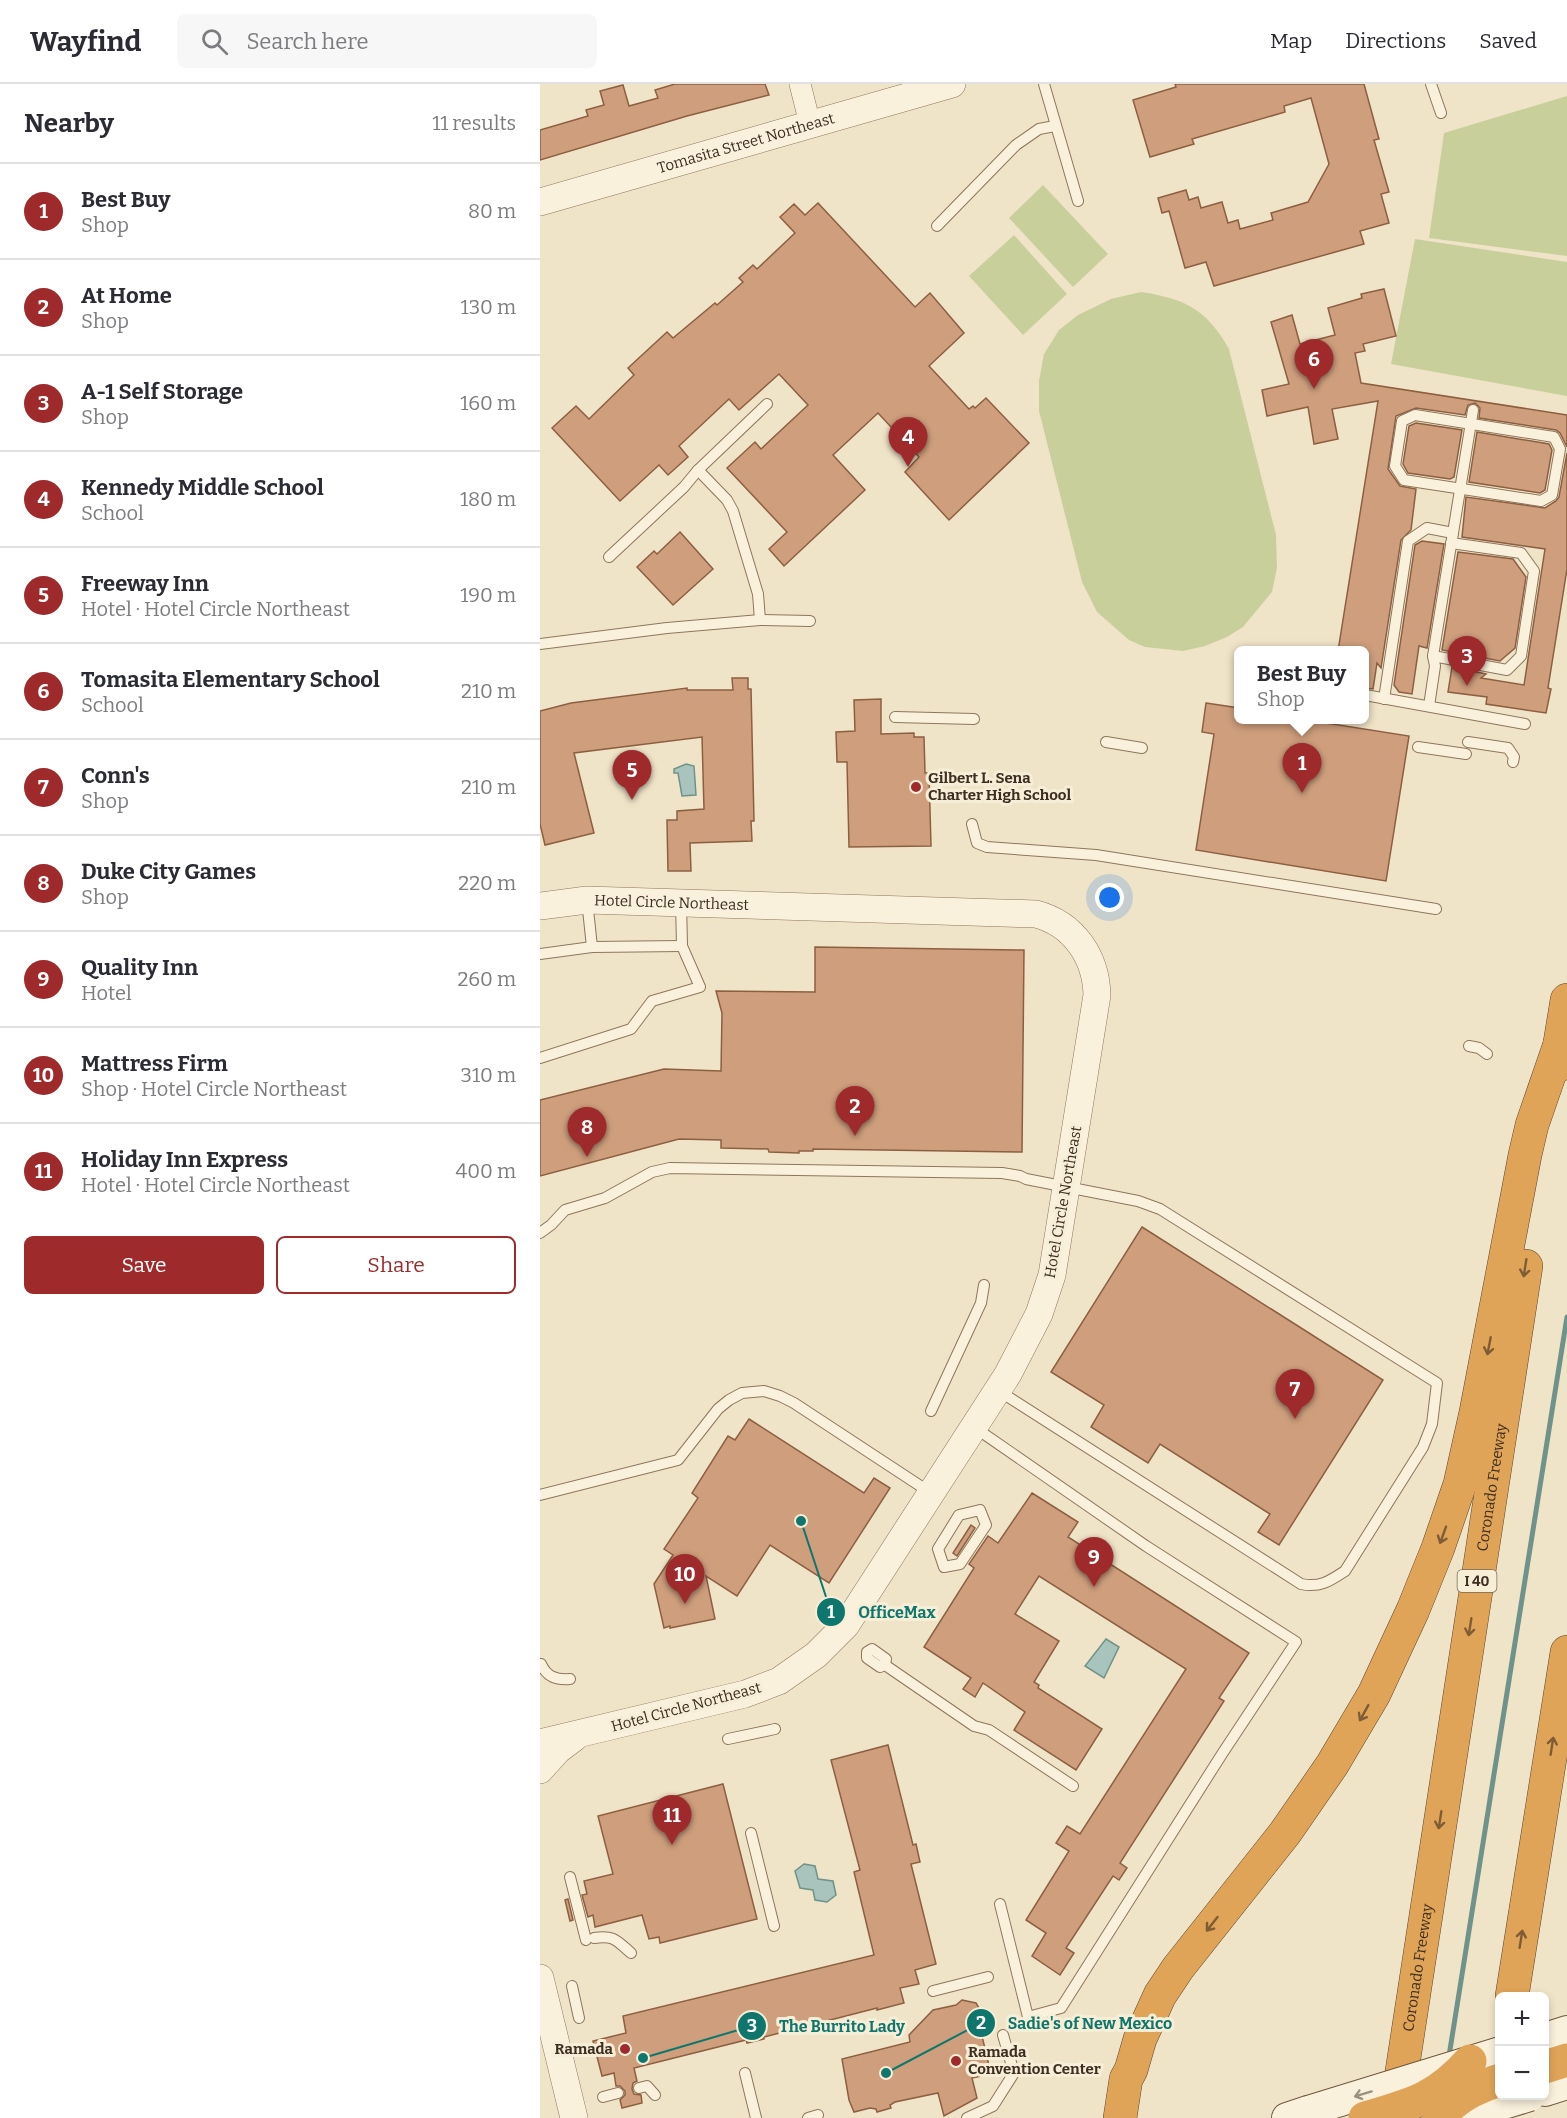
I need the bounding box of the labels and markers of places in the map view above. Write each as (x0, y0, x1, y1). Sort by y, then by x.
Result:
pin: 6 (1294, 340, 1334, 389)
pin: 4 (888, 418, 928, 467)
pin: 3 (1448, 636, 1486, 686)
pin: 1 (1282, 744, 1322, 793)
pin: 5 (612, 750, 652, 800)
place label: Gilbert L. Sena Charter High School (928, 769, 1071, 804)
marker: Gilbert L. Sena Charter High School (909, 780, 923, 794)
pin: 2 (836, 1086, 874, 1136)
pin: 8 (568, 1108, 606, 1157)
pin: 7 (1276, 1370, 1314, 1419)
pin: 9 (1074, 1538, 1114, 1587)
pin: 10 (666, 1554, 704, 1604)
callout: OfficeMax (816, 1595, 947, 1629)
pin: 11 (652, 1796, 692, 1845)
callout: Sadie's of New Mexico (966, 2006, 1184, 2040)
callout: The Burrito Lady (737, 2009, 917, 2043)
place label: Ramada (555, 2040, 614, 2058)
marker: Ramada (618, 2042, 632, 2056)
place label: Ramada Convention Center (968, 2043, 1101, 2078)
marker: Ramada Convention Center (949, 2054, 963, 2068)

